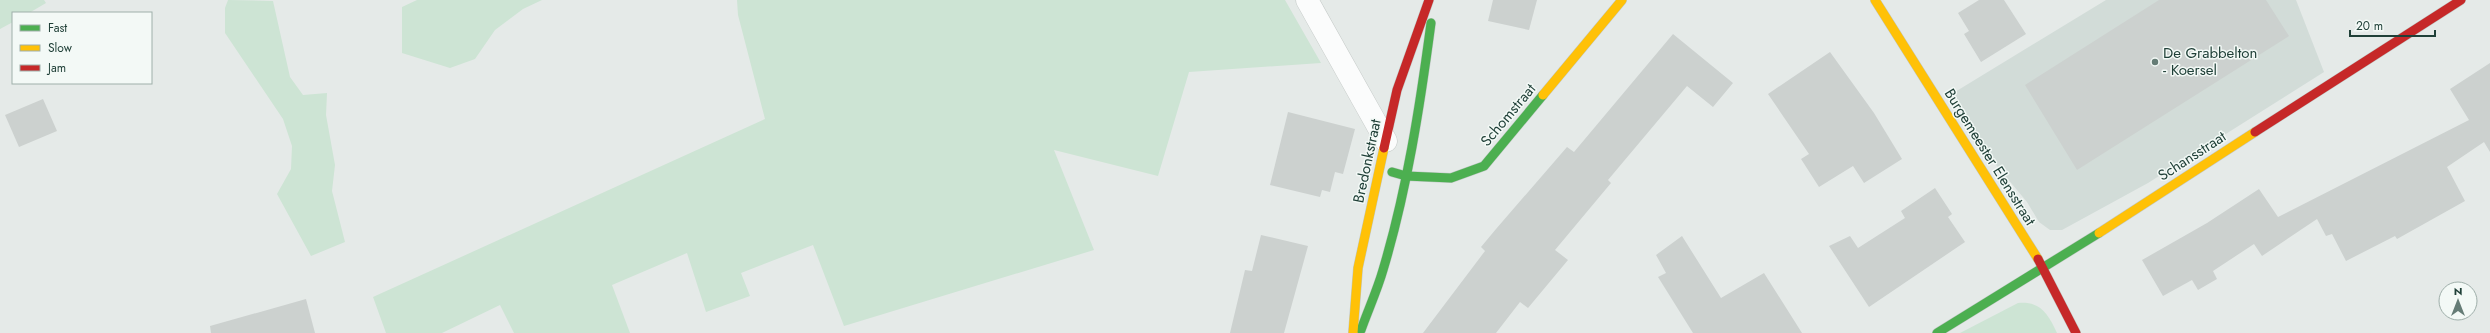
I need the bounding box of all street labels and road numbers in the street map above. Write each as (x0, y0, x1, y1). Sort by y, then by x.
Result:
street label: Schomstraat (1475, 79, 1541, 151)
street label: Burgemeester Elensstraat (1939, 84, 2041, 230)
street label: Bredonkstraat (1347, 117, 1387, 205)
street label: Schansstraat (2154, 126, 2231, 186)

